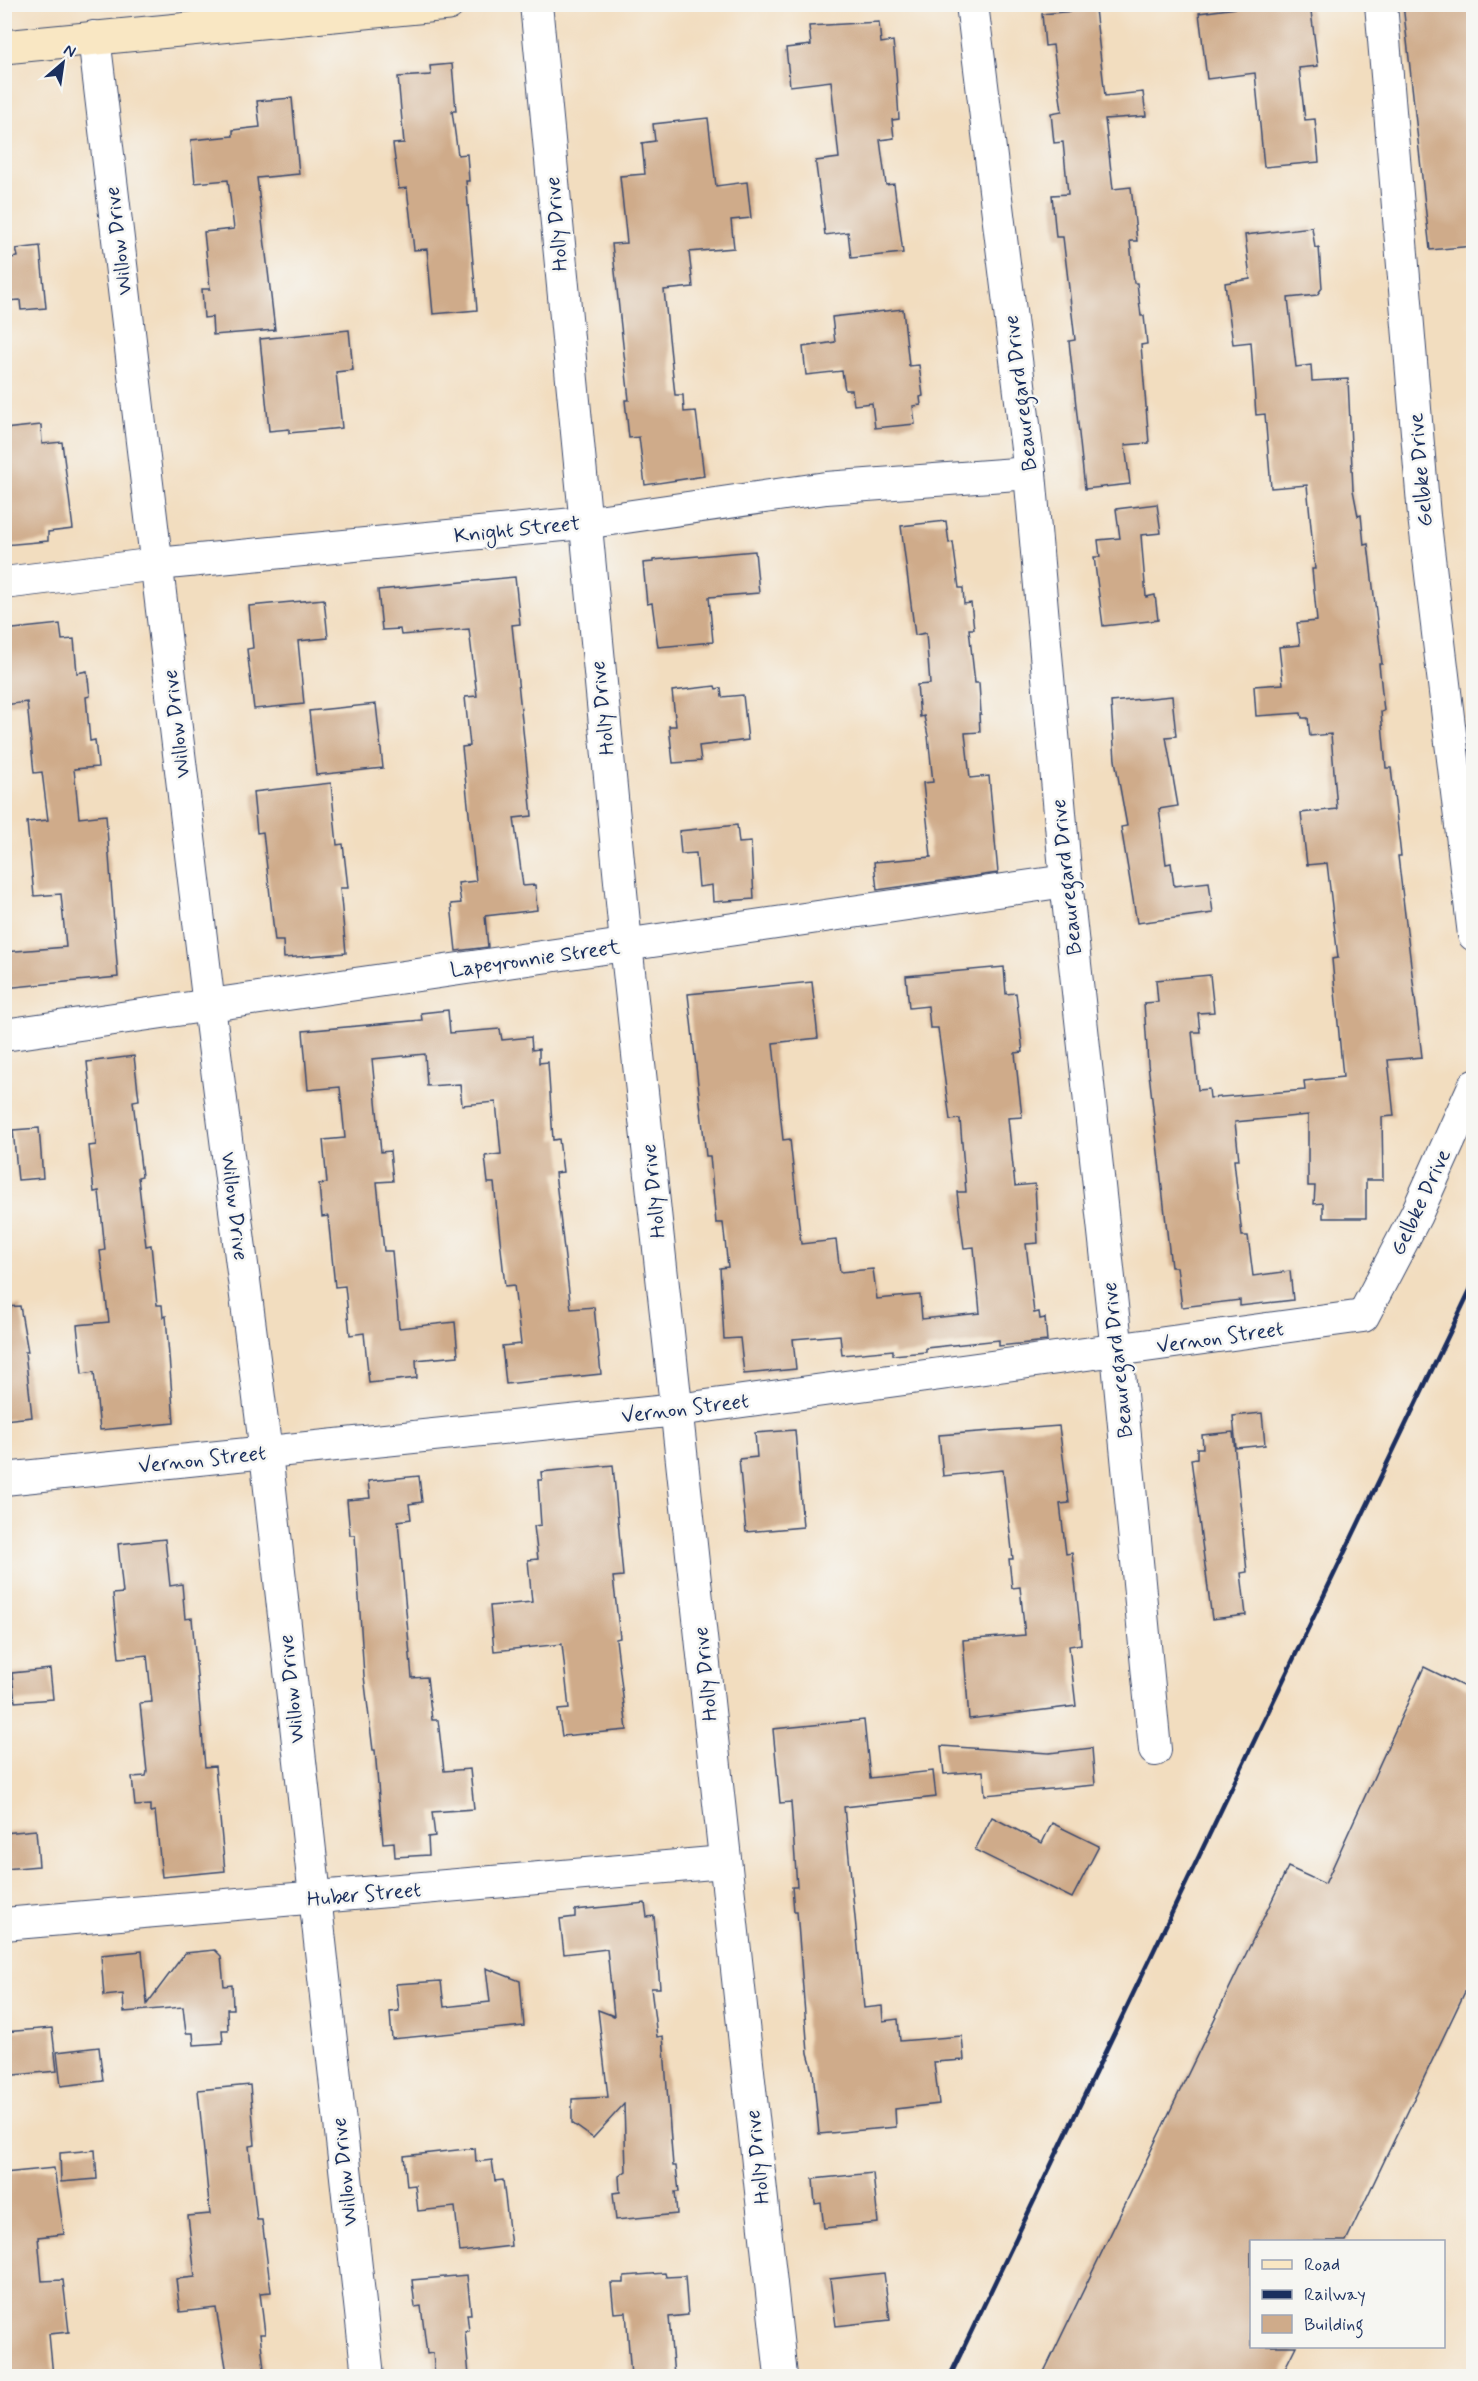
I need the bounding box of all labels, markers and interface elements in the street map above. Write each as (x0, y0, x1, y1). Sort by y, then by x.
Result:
north arrow (33, 33, 93, 93)
text: N (60, 39, 79, 63)
street label: Holly Drive (539, 175, 575, 272)
street label: Willow Drive (98, 185, 140, 297)
street label: Beauregard Drive (998, 313, 1046, 472)
street label: Gelbke Drive (1402, 412, 1440, 528)
street label: Knight Street (453, 509, 582, 552)
street label: Holly Drive (584, 659, 622, 757)
street label: Willow Drive (156, 668, 198, 780)
street label: Beauregard Drive (1045, 797, 1091, 956)
street label: Lapeyronnie Street (448, 933, 623, 985)
street label: Holly Drive (635, 1142, 673, 1240)
street label: Gelbke Drive (1384, 1145, 1458, 1260)
street label: Willow Drive (213, 1150, 255, 1262)
street label: Beauregard Drive (1096, 1280, 1142, 1439)
street label: Vernon Street (1155, 1315, 1286, 1361)
street label: Vernon Street (620, 1387, 751, 1431)
street label: Vernon Street (137, 1439, 268, 1481)
street label: Holly Drive (687, 1625, 725, 1723)
street label: Willow Drive (272, 1633, 312, 1745)
street label: Huber Street (306, 1876, 422, 1914)
street label: Holly Drive (739, 2108, 777, 2206)
street label: Willow Drive (325, 2116, 365, 2228)
legend (1250, 2240, 1445, 2348)
text: Road (1304, 2253, 1340, 2277)
text: Railway (1304, 2283, 1366, 2307)
text: Building (1304, 2313, 1364, 2339)

